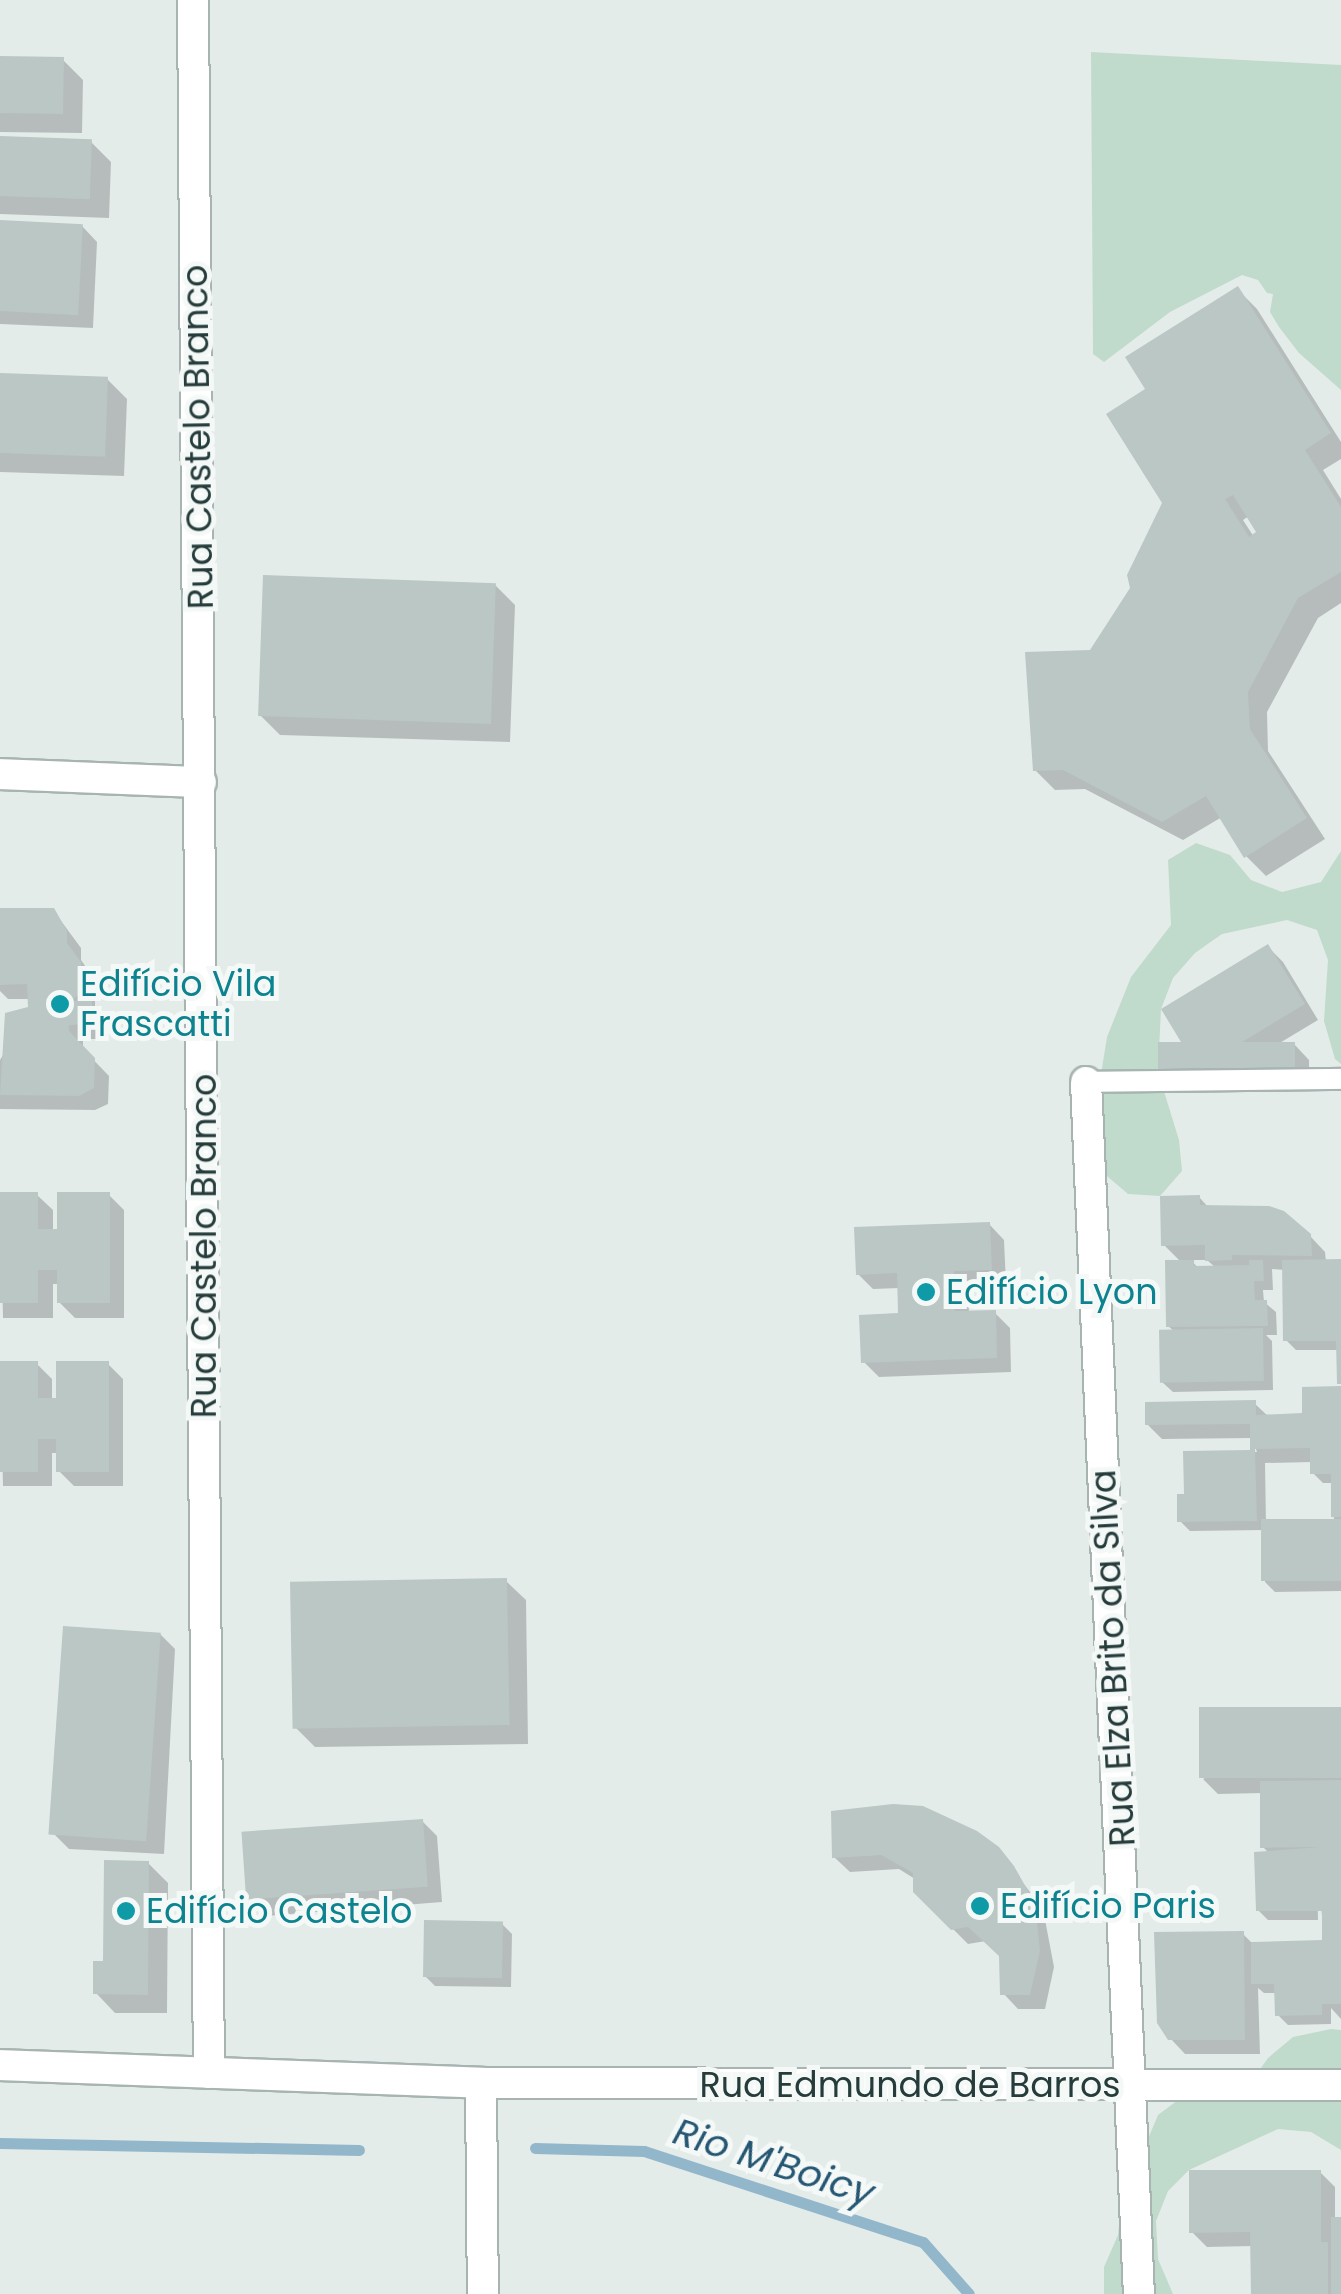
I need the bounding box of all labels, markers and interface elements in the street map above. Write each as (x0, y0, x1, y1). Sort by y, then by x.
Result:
street label: Rua Castelo Branco (174, 264, 222, 610)
place label: Edifício Vila Frascatti (80, 963, 276, 1045)
marker: Edifício Vila Frascatti (49, 993, 71, 1015)
street label: Rua Castelo Branco (183, 1074, 225, 1418)
place label: Edifício Lyon (946, 1271, 1158, 1313)
marker: Edifício Lyon (915, 1281, 937, 1303)
street label: Rua Elza Brito da Silva (1082, 1468, 1144, 1848)
place label: Edifício Paris (1000, 1885, 1216, 1927)
place label: Edifício Castelo (146, 1890, 412, 1932)
marker: Edifício Paris (969, 1895, 991, 1917)
marker: Edifício Castelo (115, 1900, 137, 1922)
street label: Rua Edmundo de Barros (699, 2064, 1121, 2106)
water label: Rio M'Boicy (668, 2108, 880, 2216)

